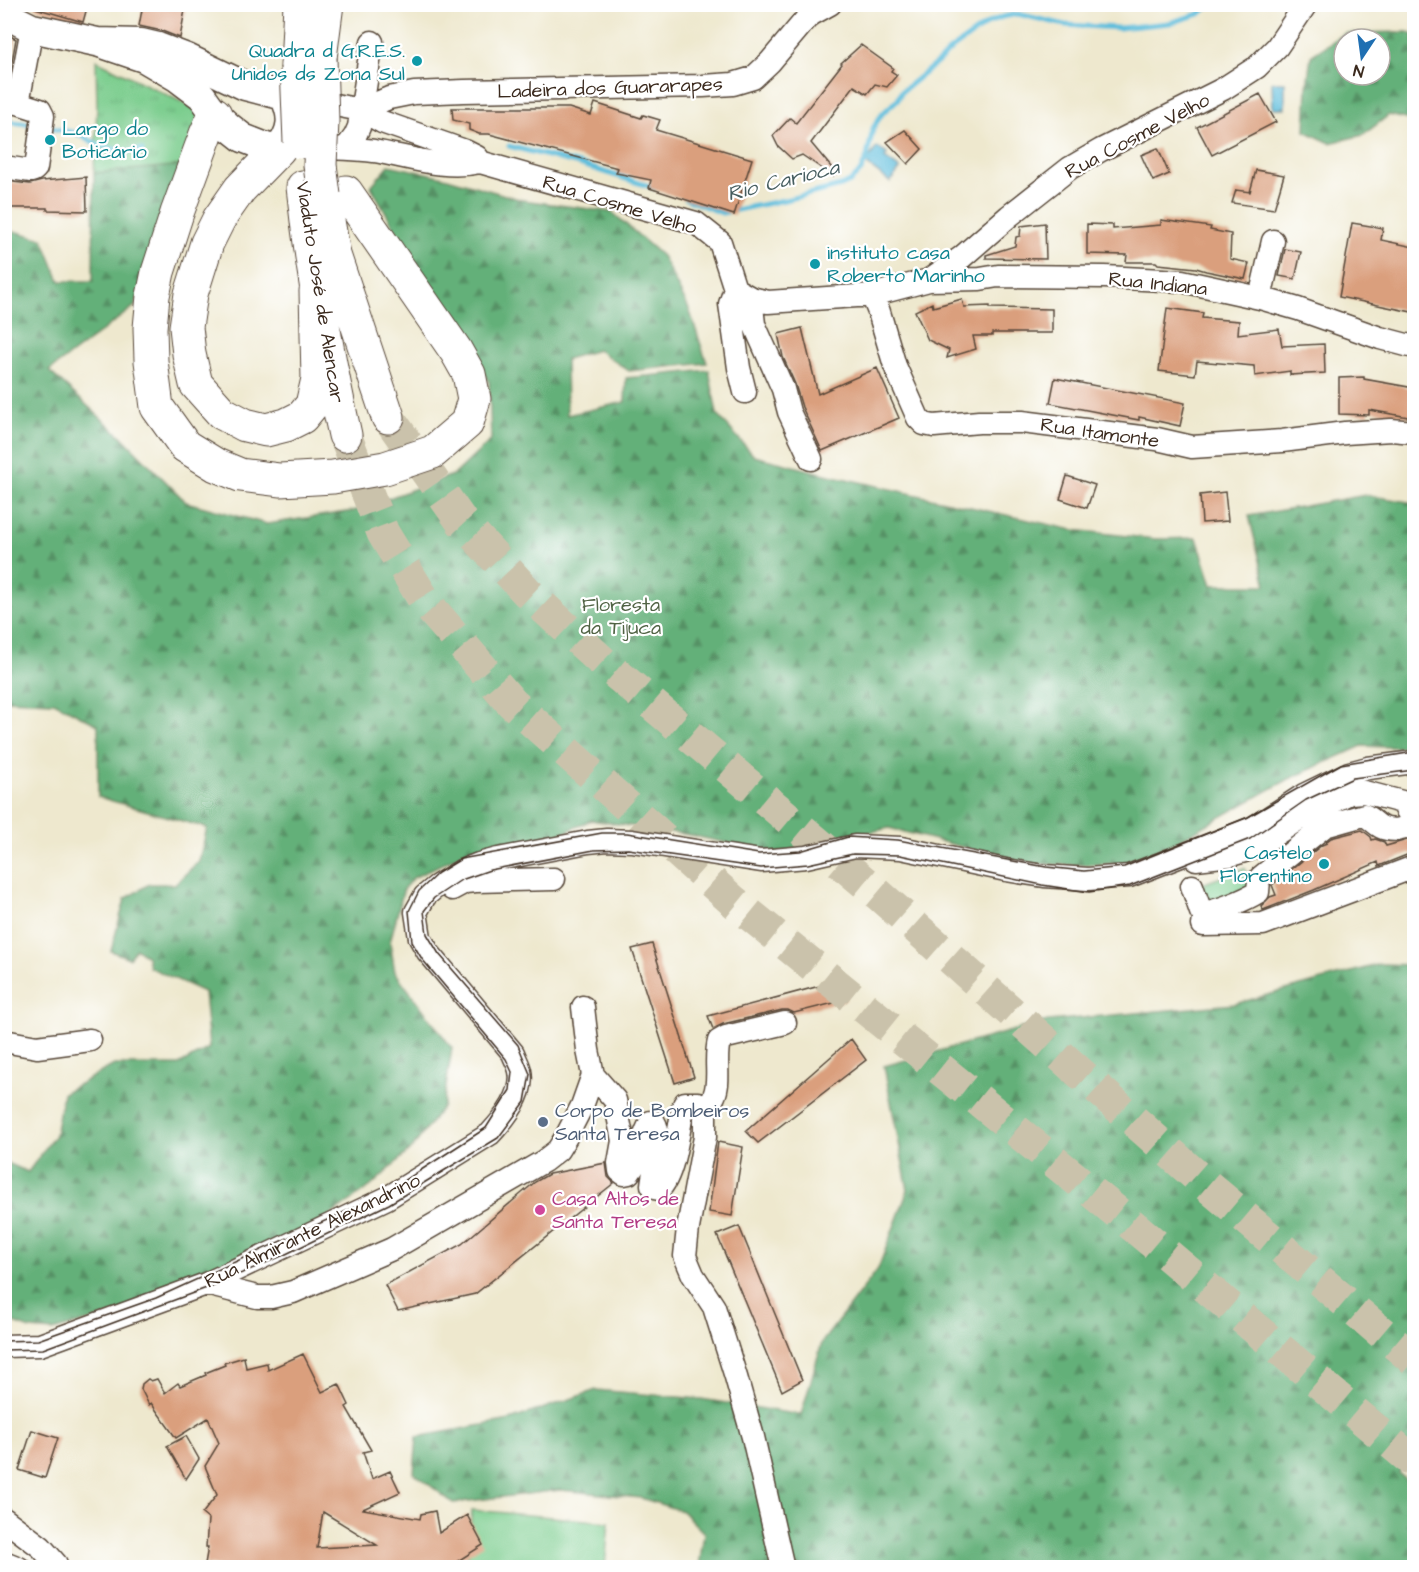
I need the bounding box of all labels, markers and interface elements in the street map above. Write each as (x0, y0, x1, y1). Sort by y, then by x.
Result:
north arrow (1332, 27, 1392, 87)
place label: Quadra d G.R.E.S. Unidos ds Zona Sul (232, 37, 405, 88)
marker: Quadra d G.R.E.S. Unidos ds Zona Sul (410, 54, 424, 68)
text: N (1351, 59, 1366, 82)
street label: Ladeira dos Guararapes (497, 70, 723, 106)
street label: Rua Cosme Velho (1060, 86, 1215, 186)
place label: Largo do Boticário (62, 115, 148, 166)
marker: Largo do Boticário (43, 133, 57, 147)
water label: Rio Carioca (724, 152, 843, 208)
street label: Rua Cosme Velho (539, 168, 700, 242)
street label: Viaduto José de Alencar (289, 179, 351, 405)
place label: instituto casa Roberto Marinho (827, 239, 985, 290)
marker: instituto casa Roberto Marinho (808, 257, 822, 271)
street label: Rua Indiana (1107, 265, 1209, 303)
street label: Rua Itamonte (1039, 411, 1161, 455)
park label: Floresta da Tijuca (581, 591, 661, 642)
place label: Castelo Florentino (1220, 839, 1312, 890)
marker: Castelo Florentino (1317, 857, 1331, 871)
place label: Corpo de Bombeiros Santa Teresa (555, 1097, 749, 1148)
marker: Corpo de Bombeiros Santa Teresa (536, 1115, 550, 1129)
street label: Rua Almirante Alexandrino (200, 1166, 425, 1295)
place label: Casa Altos de Santa Teresa (552, 1185, 679, 1236)
marker: Casa Altos de Santa Teresa (533, 1203, 547, 1217)

